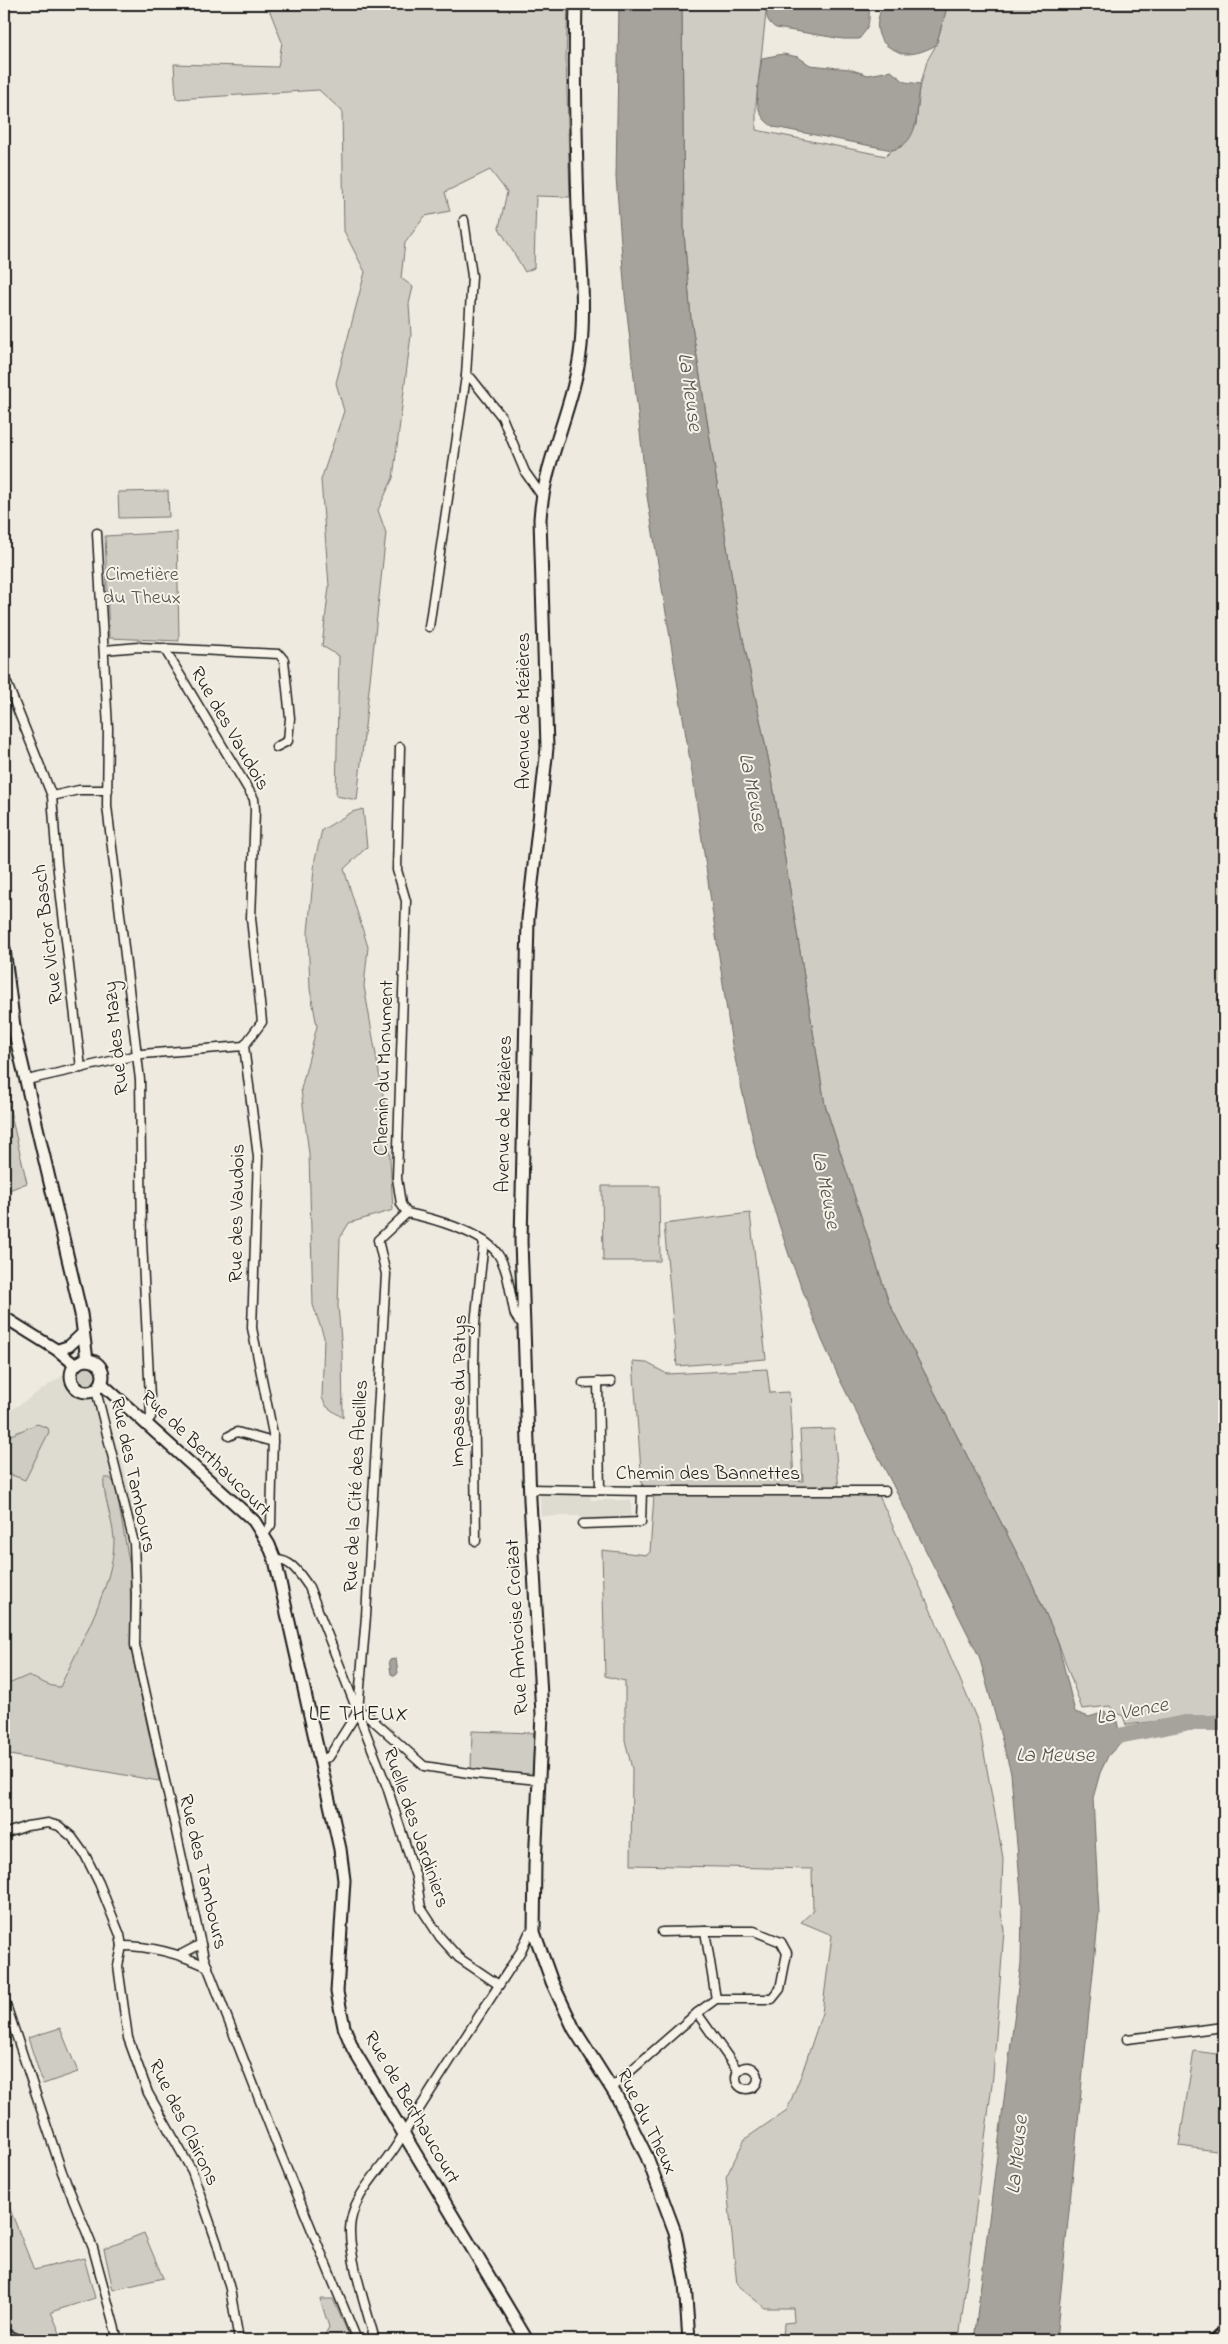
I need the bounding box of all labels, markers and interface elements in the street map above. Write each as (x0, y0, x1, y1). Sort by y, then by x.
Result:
water label: La Meuse (669, 351, 710, 435)
park label: Cimetière du Theux (103, 561, 181, 613)
street label: Avenue de Mézières (510, 632, 539, 790)
street label: Rue des Vaudois (182, 662, 276, 796)
water label: La Meuse (730, 751, 775, 835)
street label: Rue Victor Basch (26, 863, 72, 1005)
street label: Chemin du Monument (367, 979, 403, 1156)
street label: Rue des Mazy (97, 980, 137, 1096)
street label: Avenue de Mézières (489, 1035, 521, 1193)
street label: Rue des Vaudois (222, 1143, 254, 1283)
water label: La Meuse (803, 1149, 848, 1233)
street label: Impasse du Patys (444, 1314, 476, 1468)
street label: Rue de la Cité des Abeilles (337, 1379, 377, 1593)
street label: Rue de Berthaucourt (133, 1384, 277, 1524)
street label: Rue des Tambours (101, 1395, 163, 1555)
street label: Chemin des Bannettes (616, 1460, 800, 1489)
street label: Rue Ambroise Croizat (499, 1538, 537, 1716)
water label: La Vence (1093, 1690, 1172, 1734)
district label: LE THEUX (309, 1699, 409, 1731)
water label: La Meuse (1016, 1741, 1096, 1771)
street label: Ruelle des Jardiniers (374, 1744, 456, 1912)
street label: Rue des Tambours (170, 1792, 234, 1952)
street label: Rue de Berthaucourt (355, 2026, 467, 2190)
street label: Rue des Clairons (140, 2055, 226, 2191)
street label: Rue du Theux (608, 2064, 684, 2180)
water label: La Meuse (999, 2113, 1037, 2196)

